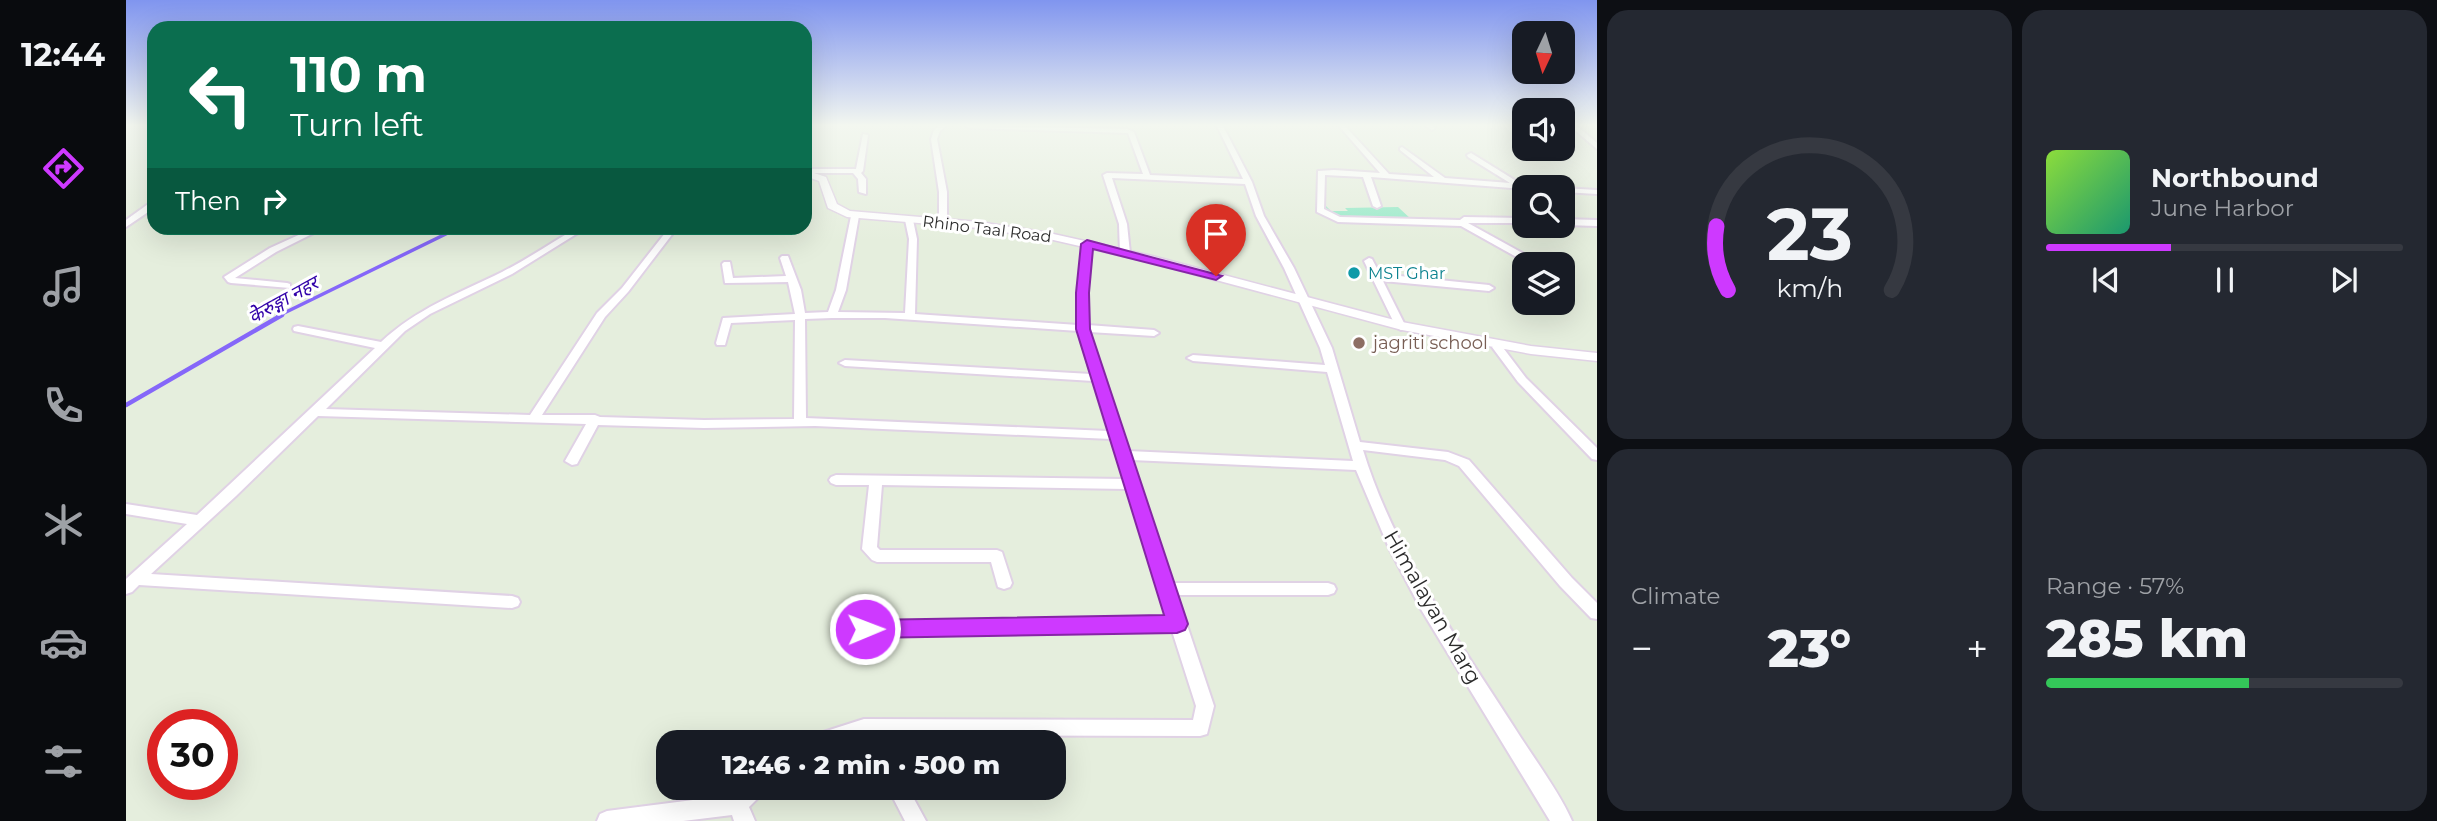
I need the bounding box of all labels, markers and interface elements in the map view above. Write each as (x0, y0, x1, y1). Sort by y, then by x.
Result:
north arrow (1512, 21, 1575, 84)
map controls (1512, 21, 1575, 315)
text: 12:44 (21, 35, 105, 74)
text: 110 m (290, 45, 427, 104)
icon: left (175, 49, 266, 140)
button: sound (1512, 98, 1575, 161)
text: Turn left (290, 105, 424, 144)
icon: directions (39, 144, 88, 193)
text: Northbound (2151, 162, 2319, 194)
button: search (1512, 175, 1575, 238)
icon: right (255, 182, 293, 220)
text: Then (175, 185, 241, 217)
text: 23 (1766, 191, 1853, 279)
text: June Harbor (2151, 194, 2294, 222)
pin (1186, 204, 1246, 276)
street label: Rhino Taal Road (921, 212, 1053, 246)
icon: arrive (1197, 215, 1235, 253)
button: layers (1512, 252, 1575, 315)
icon: previous (2087, 261, 2125, 299)
icon: pause (2206, 261, 2244, 299)
icon: next (2325, 261, 2363, 299)
icon: music (39, 262, 88, 311)
place label: MST Ghar (1368, 264, 1445, 283)
marker: MST Ghar (1346, 265, 1362, 281)
water label: केेरुङ्गा नहर (244, 269, 326, 329)
text: km/h (1776, 273, 1843, 303)
place label: jagriti school (1371, 332, 1488, 354)
marker: jagriti school (1351, 335, 1367, 351)
icon: phone (39, 381, 88, 430)
icon: climate (39, 500, 88, 549)
street label: Himalayan Marg (1379, 526, 1487, 688)
text: Range · 57% (2046, 572, 2184, 600)
text: Climate (1631, 582, 1720, 610)
position arrow (828, 592, 902, 666)
text: 285 km (2046, 607, 2248, 670)
text: 23° (1768, 617, 1851, 680)
icon: car (39, 618, 88, 667)
text: − (1631, 625, 1653, 672)
text: + (1966, 625, 1988, 672)
speed limit sign: 30 (147, 709, 238, 800)
icon: filters (39, 737, 88, 786)
text: 12:46 · 2 min · 500 m (722, 749, 1000, 781)

